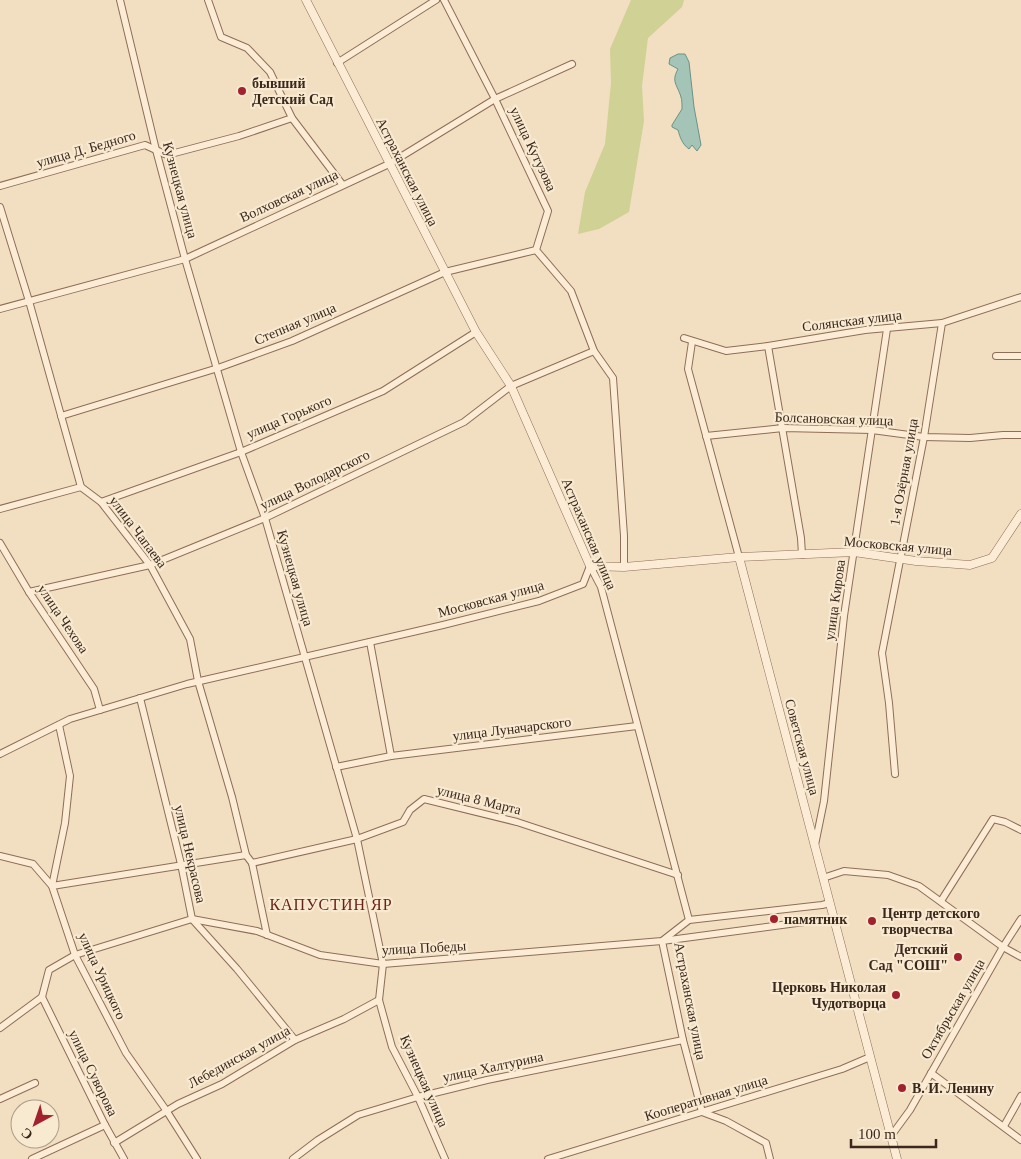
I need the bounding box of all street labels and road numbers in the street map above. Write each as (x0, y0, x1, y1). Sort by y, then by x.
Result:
street label: улица Кутузова (507, 104, 559, 194)
street label: Астраханская улица (373, 115, 441, 229)
street label: улица Д. Бедного (35, 128, 137, 170)
street label: Кузнецкая улица (160, 140, 200, 241)
street label: Волховская улица (237, 166, 341, 225)
street label: Степная улица (252, 300, 339, 348)
street label: Солянская улица (801, 307, 904, 335)
street label: улица Горького (244, 392, 334, 442)
street label: Болсановская улица (774, 409, 894, 429)
street label: 1-я Озёрная улица (887, 416, 921, 527)
street label: улица Володарского (258, 447, 372, 513)
street label: Астраханская улица (559, 476, 620, 593)
street label: улица Чапаева (106, 493, 170, 571)
street label: Кузнецкая улица (274, 528, 316, 629)
street label: Московская улица (843, 534, 954, 558)
street label: улица Кирова (822, 558, 848, 641)
street label: Московская улица (437, 577, 546, 620)
street label: улица Чехова (35, 582, 92, 657)
street label: Советская улица (782, 697, 822, 797)
street label: улица Луначарского (452, 714, 572, 744)
street label: улица 8 Марта (435, 782, 524, 818)
street label: улица Некрасова (171, 803, 209, 905)
street label: улица Урицкого (75, 930, 129, 1022)
street label: улица Победы (381, 938, 467, 958)
street label: Астраханская улица (671, 941, 709, 1062)
street label: Октябрьская улица (918, 956, 988, 1062)
street label: Лебединская улица (185, 1022, 293, 1091)
street label: улица Суворова (66, 1027, 121, 1119)
street label: Кузнецкая улица (397, 1033, 451, 1130)
street label: улица Халтурина (441, 1049, 546, 1085)
street label: Кооперативная улица (643, 1072, 770, 1124)

